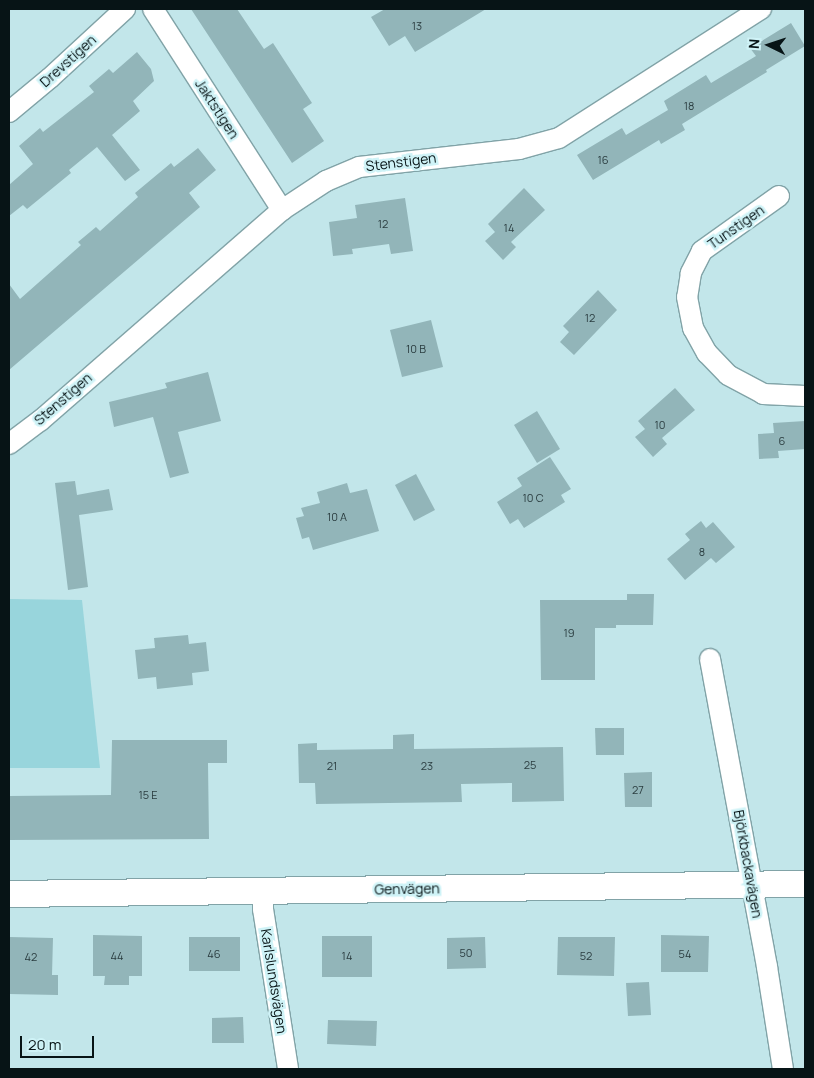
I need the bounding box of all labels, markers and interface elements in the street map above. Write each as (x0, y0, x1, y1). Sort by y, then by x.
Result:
house number: 13 (412, 19, 422, 33)
north arrow (744, 20, 794, 70)
street label: Drevstigen (36, 31, 100, 91)
text: N (744, 38, 763, 50)
street label: Jaktstigen (192, 76, 242, 142)
house number: 18 (684, 99, 694, 113)
street label: Stenstigen (365, 149, 437, 175)
house number: 16 (597, 153, 609, 167)
street label: Tunstigen (705, 201, 767, 253)
house number: 12 (378, 217, 388, 231)
house number: 14 (504, 221, 514, 235)
house number: 12 (585, 311, 595, 325)
house number: 10 B (406, 342, 426, 356)
street label: Stenstigen (31, 369, 95, 429)
house number: 10 (655, 418, 665, 432)
house number: 6 (779, 434, 785, 448)
house number: 10 C (522, 491, 544, 505)
house number: 10 A (327, 510, 347, 524)
house number: 8 (699, 545, 705, 559)
house number: 19 (563, 626, 575, 640)
house number: 25 (524, 758, 536, 772)
house number: 21 (327, 759, 337, 773)
house number: 23 (421, 759, 433, 773)
house number: 27 (632, 783, 644, 797)
house number: 15 E (138, 788, 158, 802)
street label: Björkbackavägen (730, 809, 766, 919)
street label: Genvägen (374, 880, 440, 898)
street label: Karlslundsvägen (257, 927, 291, 1035)
house number: 50 (459, 946, 473, 960)
house number: 46 (207, 947, 221, 961)
house number: 54 (679, 947, 691, 961)
house number: 44 (110, 949, 124, 963)
house number: 14 (342, 949, 352, 963)
house number: 52 (580, 949, 592, 963)
house number: 42 (25, 950, 37, 964)
scale bar (22, 1026, 96, 1058)
text: 20 m (28, 1034, 61, 1055)

